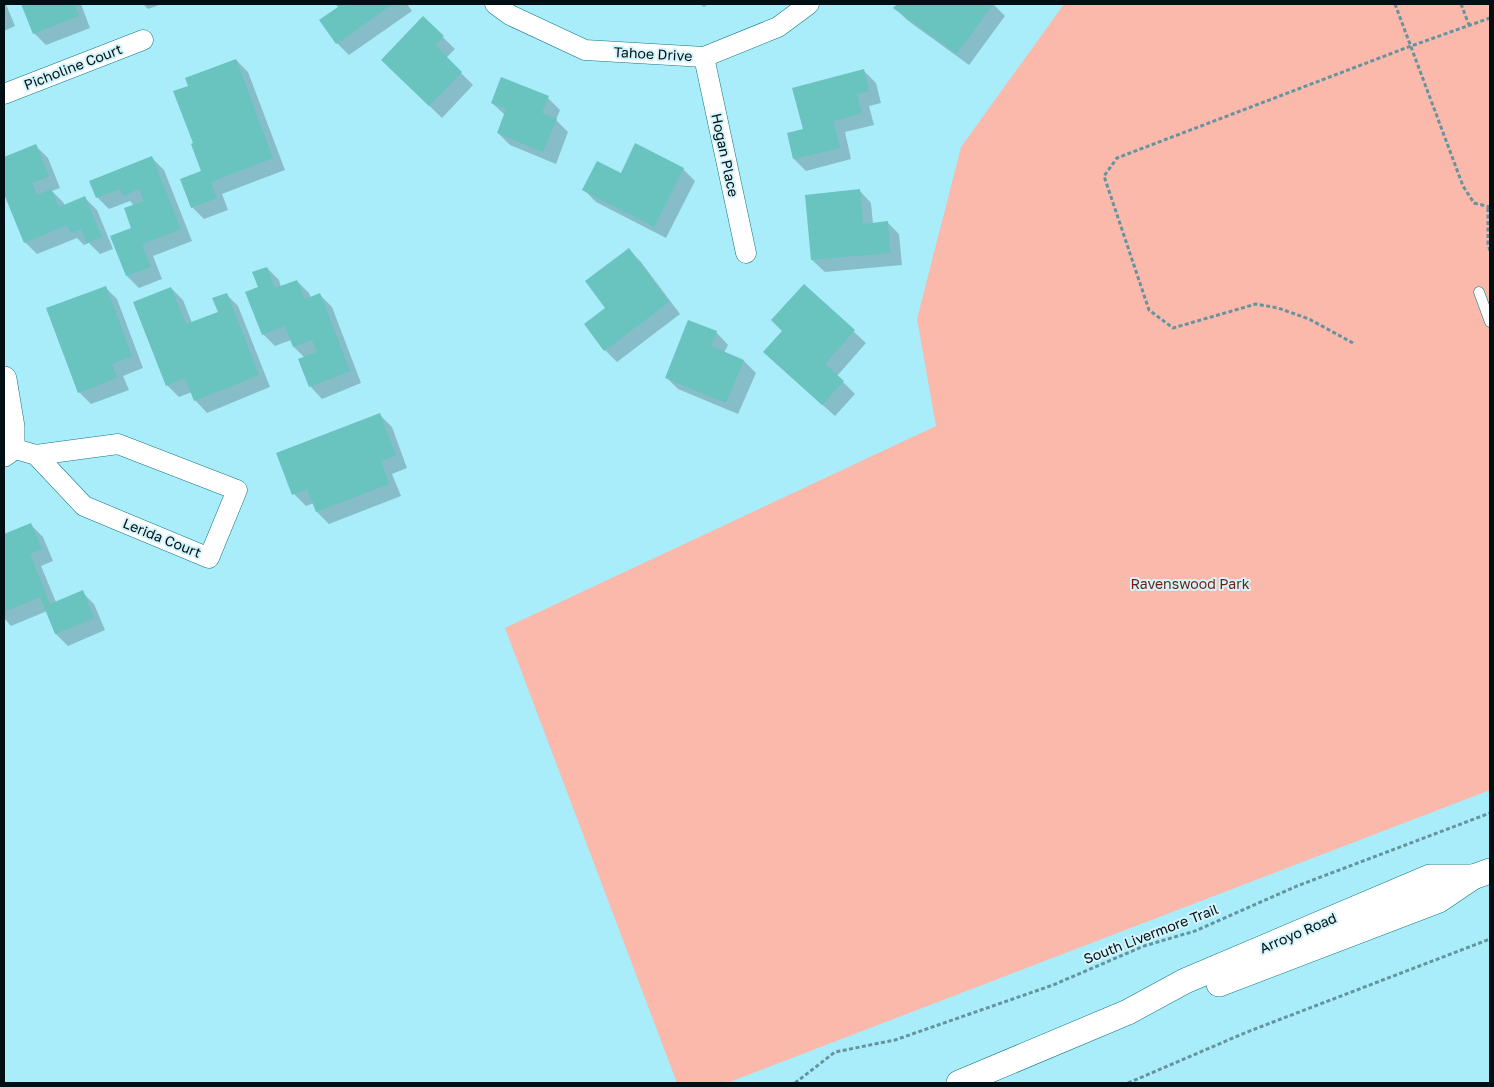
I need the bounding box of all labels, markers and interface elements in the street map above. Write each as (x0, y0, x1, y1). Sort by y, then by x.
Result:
street label: Picholine Court (21, 40, 124, 93)
street label: Tahoe Drive (613, 43, 693, 64)
street label: Hogan Place (708, 112, 743, 198)
street label: Lerida Court (121, 514, 204, 561)
park label: Ravenswood Park (1130, 575, 1250, 592)
street label: South Livermore Trail (1081, 900, 1221, 967)
street label: Arroyo Road (1257, 909, 1339, 956)

